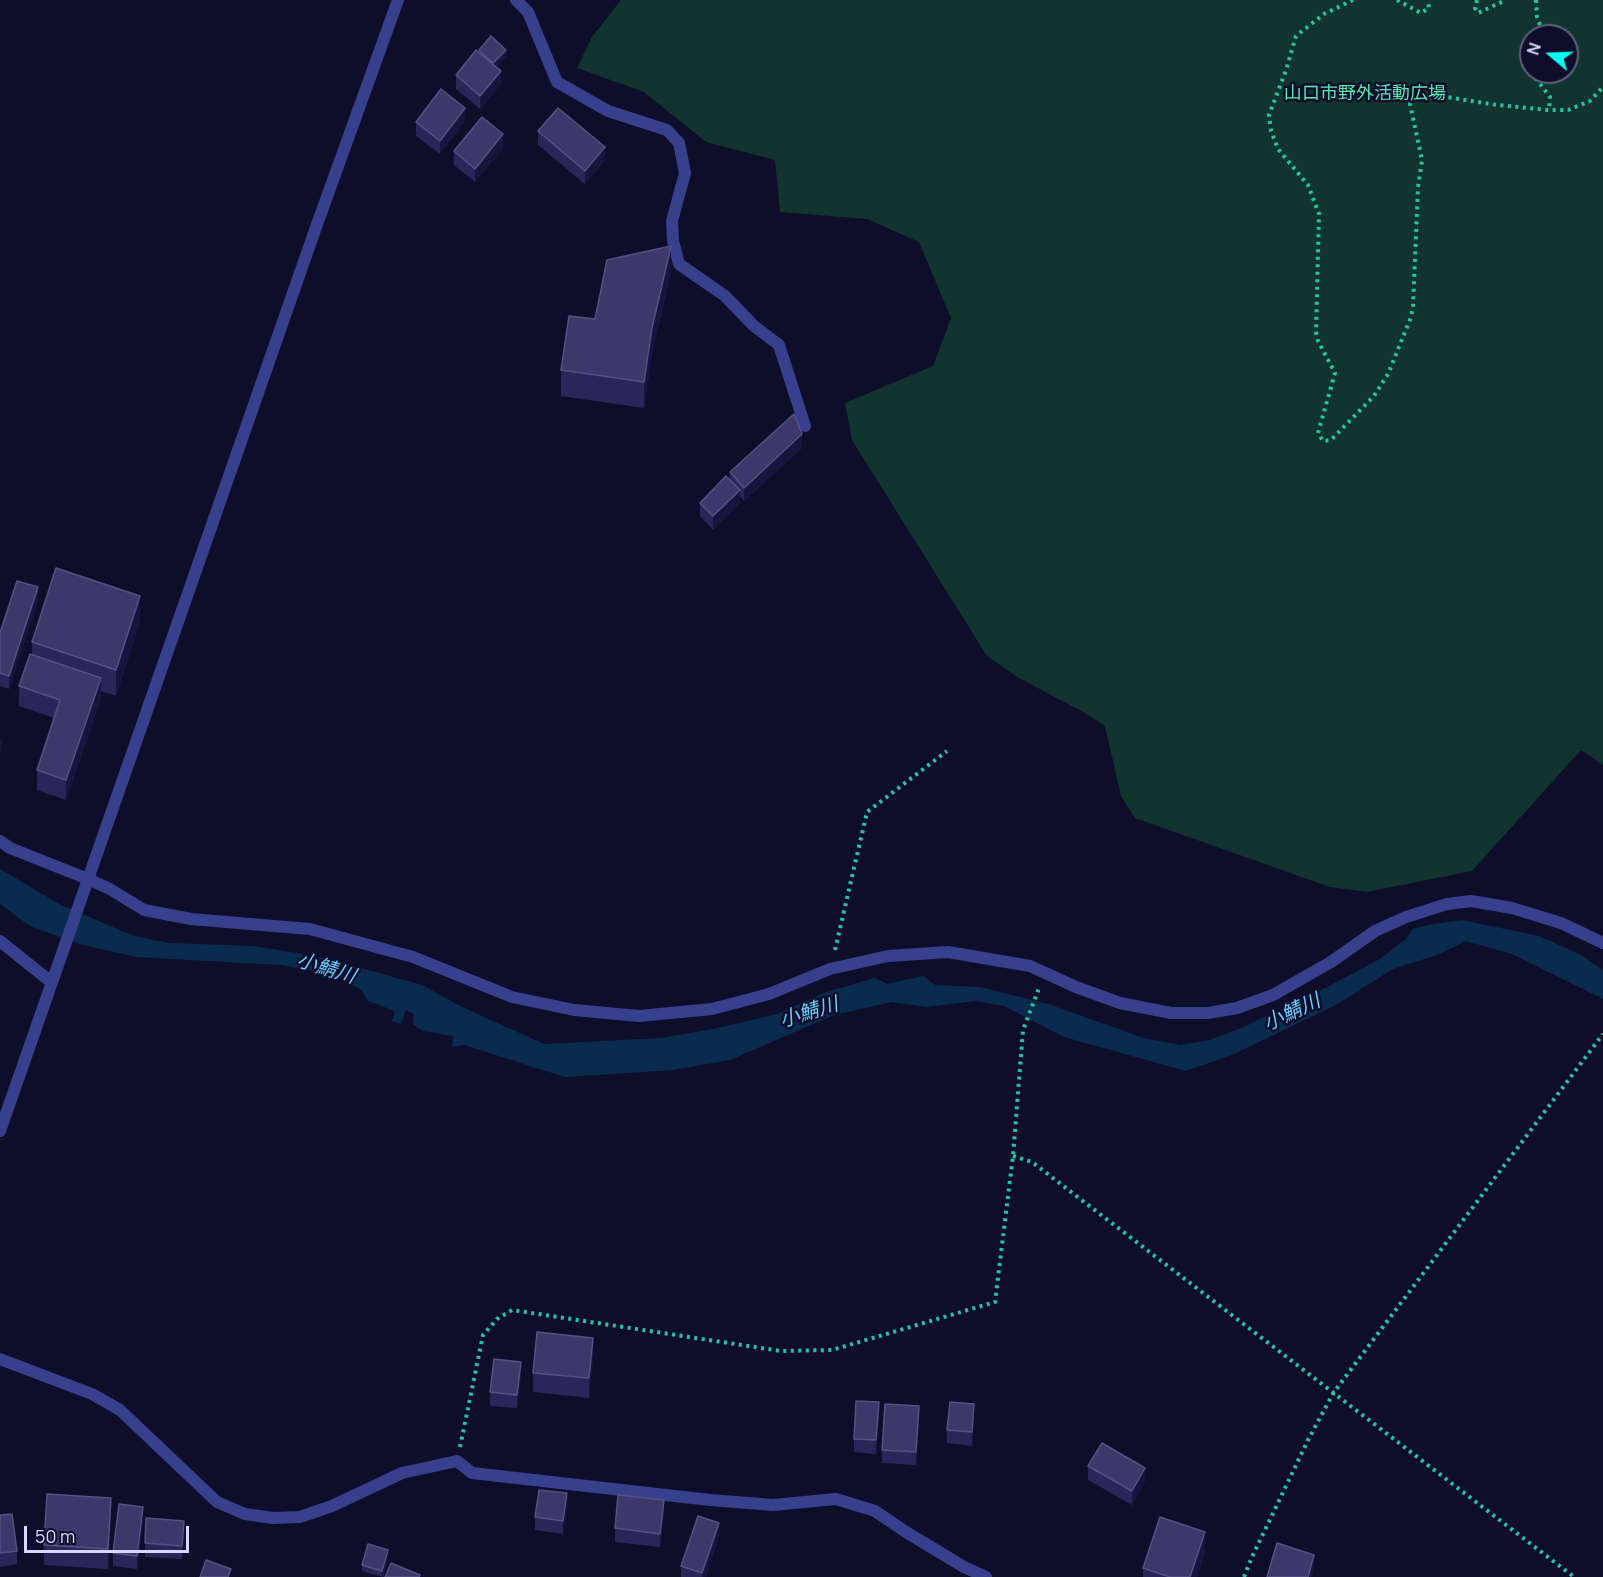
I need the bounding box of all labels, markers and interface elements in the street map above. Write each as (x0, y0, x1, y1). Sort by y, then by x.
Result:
north arrow (1519, 24, 1579, 84)
text: N (1522, 40, 1546, 58)
park label: 山口市野外活動広場 (1284, 83, 1446, 105)
water label: 小鯖川 (294, 949, 358, 989)
water label: 小鯖川 (1260, 989, 1324, 1037)
water label: 小鯖川 (777, 993, 841, 1033)
scale bar (27, 1514, 192, 1552)
text: 50 m (35, 1524, 75, 1548)

